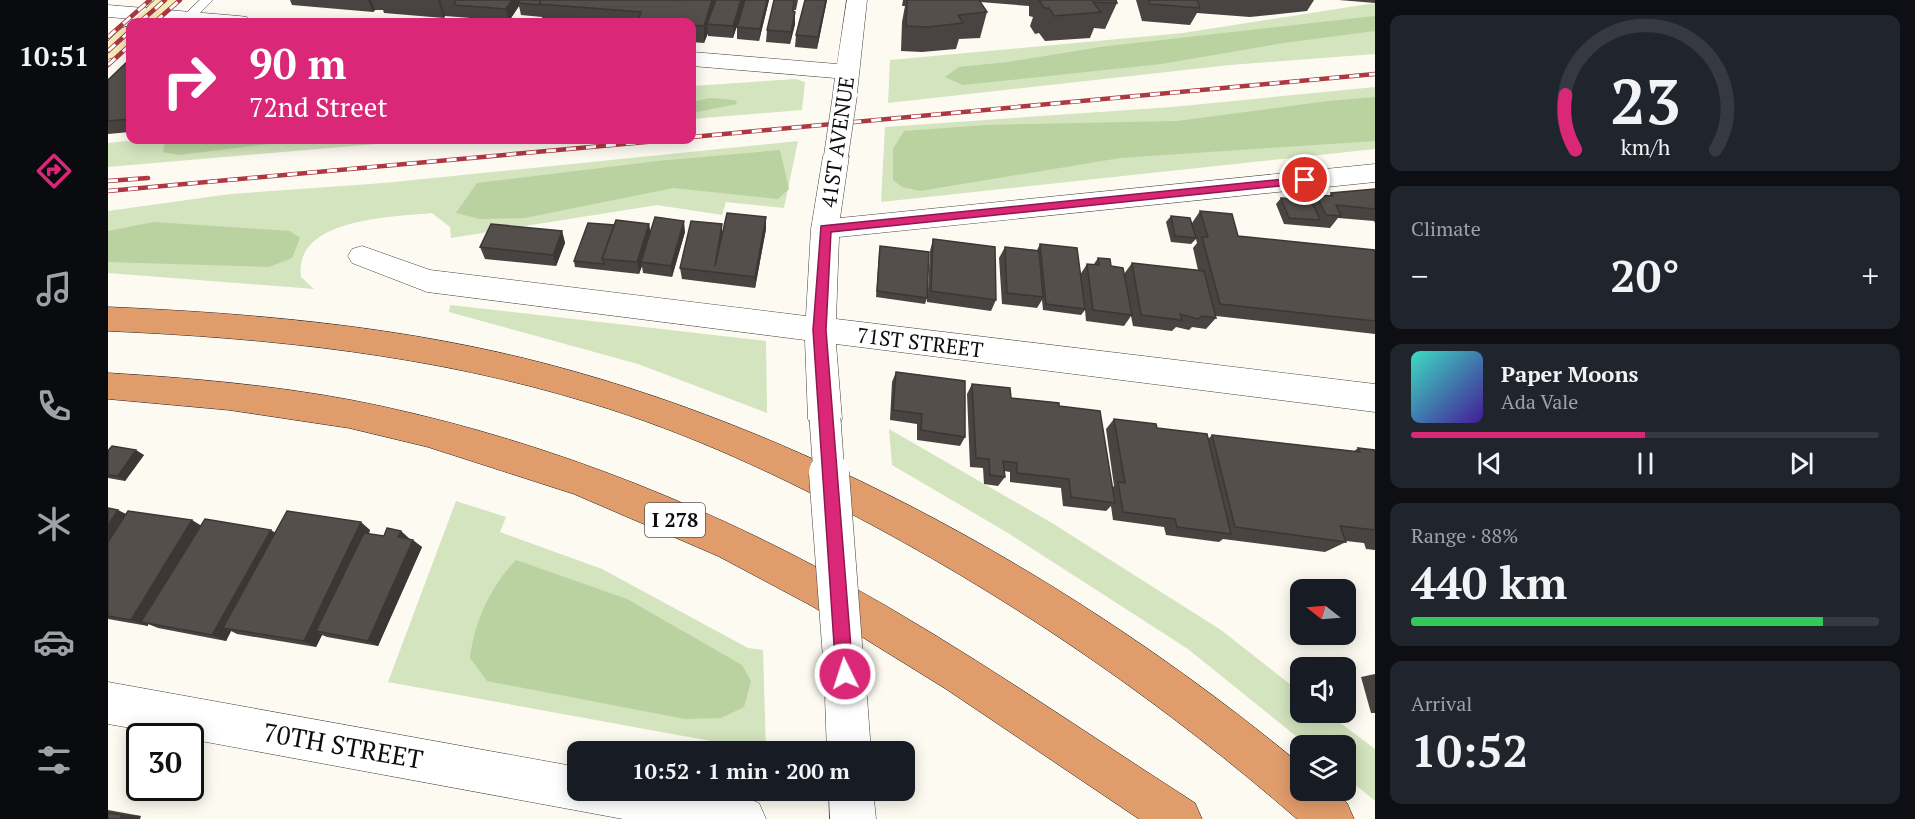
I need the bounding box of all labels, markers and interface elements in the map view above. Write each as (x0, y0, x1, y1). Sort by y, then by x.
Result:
text: 90 m (249, 35, 347, 91)
text: 10:51 (19, 38, 89, 74)
icon: right (150, 42, 228, 120)
text: 23 (1610, 59, 1680, 142)
street label: 41ST AVENUE (814, 75, 860, 209)
text: 72nd Street (249, 89, 387, 125)
text: km/h (1620, 133, 1670, 161)
icon: directions (33, 150, 75, 192)
pin (1279, 154, 1330, 205)
icon: arrive (1288, 163, 1321, 196)
text: Climate (1411, 215, 1481, 242)
text: 20° (1610, 245, 1680, 305)
text: − (1411, 254, 1429, 297)
text: + (1861, 254, 1879, 297)
icon: music (33, 268, 75, 310)
street label: 71ST STREET (855, 320, 985, 364)
text: Paper Moons (1501, 359, 1639, 388)
icon: phone (33, 385, 75, 427)
text: Ada Vale (1501, 388, 1578, 415)
icon: previous (1473, 447, 1506, 480)
icon: pause (1629, 447, 1662, 480)
icon: next (1785, 447, 1818, 480)
icon: climate (33, 503, 75, 545)
road number: I 278 (645, 503, 705, 537)
text: Range · 88% (1411, 522, 1518, 549)
text: 440 km (1411, 552, 1567, 612)
north arrow (1290, 579, 1356, 645)
map controls (1290, 579, 1356, 801)
icon: car (33, 621, 75, 663)
position arrow (813, 642, 877, 706)
button: sound (1290, 657, 1356, 723)
text: Arrival (1411, 690, 1472, 717)
street label: 70TH STREET (260, 714, 426, 776)
text: 10:52 (1411, 720, 1528, 780)
speed limit sign: 30 (126, 723, 204, 801)
button: layers (1290, 735, 1356, 801)
icon: filters (33, 739, 75, 781)
text: 10:52 · 1 min · 200 m (632, 756, 850, 785)

